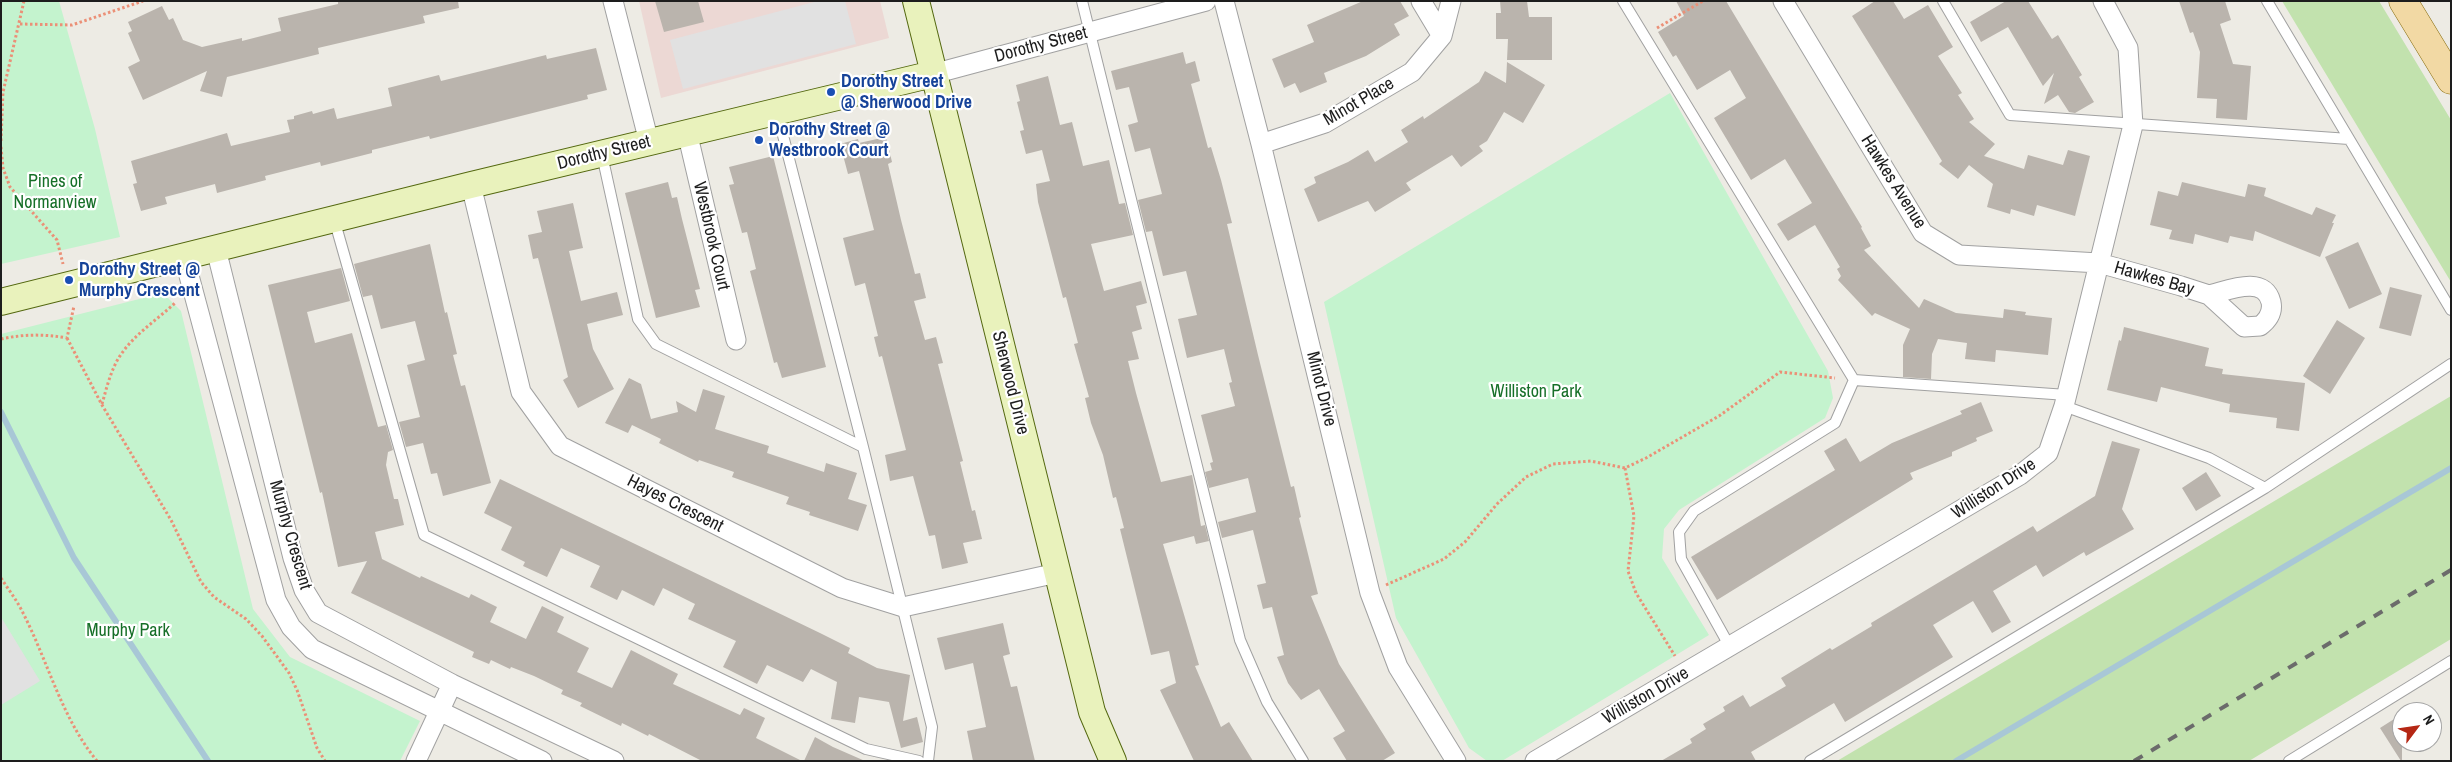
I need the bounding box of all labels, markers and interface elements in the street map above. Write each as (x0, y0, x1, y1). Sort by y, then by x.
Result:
street label: Dorothy Street (992, 22, 1090, 68)
place label: Dorothy Street @ Sherwood Drive (841, 71, 972, 114)
street label: Minot Place (1320, 73, 1398, 131)
marker: Dorothy Street @ Sherwood Drive (825, 86, 837, 98)
place label: Dorothy Street @ Westbrook Court (769, 119, 890, 162)
street label: Dorothy Street (555, 131, 653, 175)
street label: Hawkes Avenue (1856, 131, 1930, 233)
marker: Dorothy Street @ Westbrook Court (753, 134, 765, 146)
park label: Pines of Normanview (14, 171, 96, 213)
street label: Westbrook Court (688, 180, 734, 292)
street label: Hawkes Bay (2112, 257, 2196, 301)
place label: Dorothy Street @ Murphy Crescent (79, 259, 200, 302)
marker: Dorothy Street @ Murphy Crescent (63, 274, 75, 286)
street label: Sherwood Drive (987, 329, 1033, 437)
street label: Minot Drive (1301, 349, 1341, 429)
park label: Williston Park (1490, 381, 1582, 403)
street label: Williston Drive (1948, 454, 2040, 524)
street label: Hayes Crescent (623, 471, 727, 537)
street label: Murphy Crescent (264, 478, 316, 592)
park label: Murphy Park (86, 620, 170, 642)
street label: Williston Drive (1599, 663, 1693, 729)
north arrow (2392, 702, 2442, 752)
text: N (2419, 712, 2439, 728)

